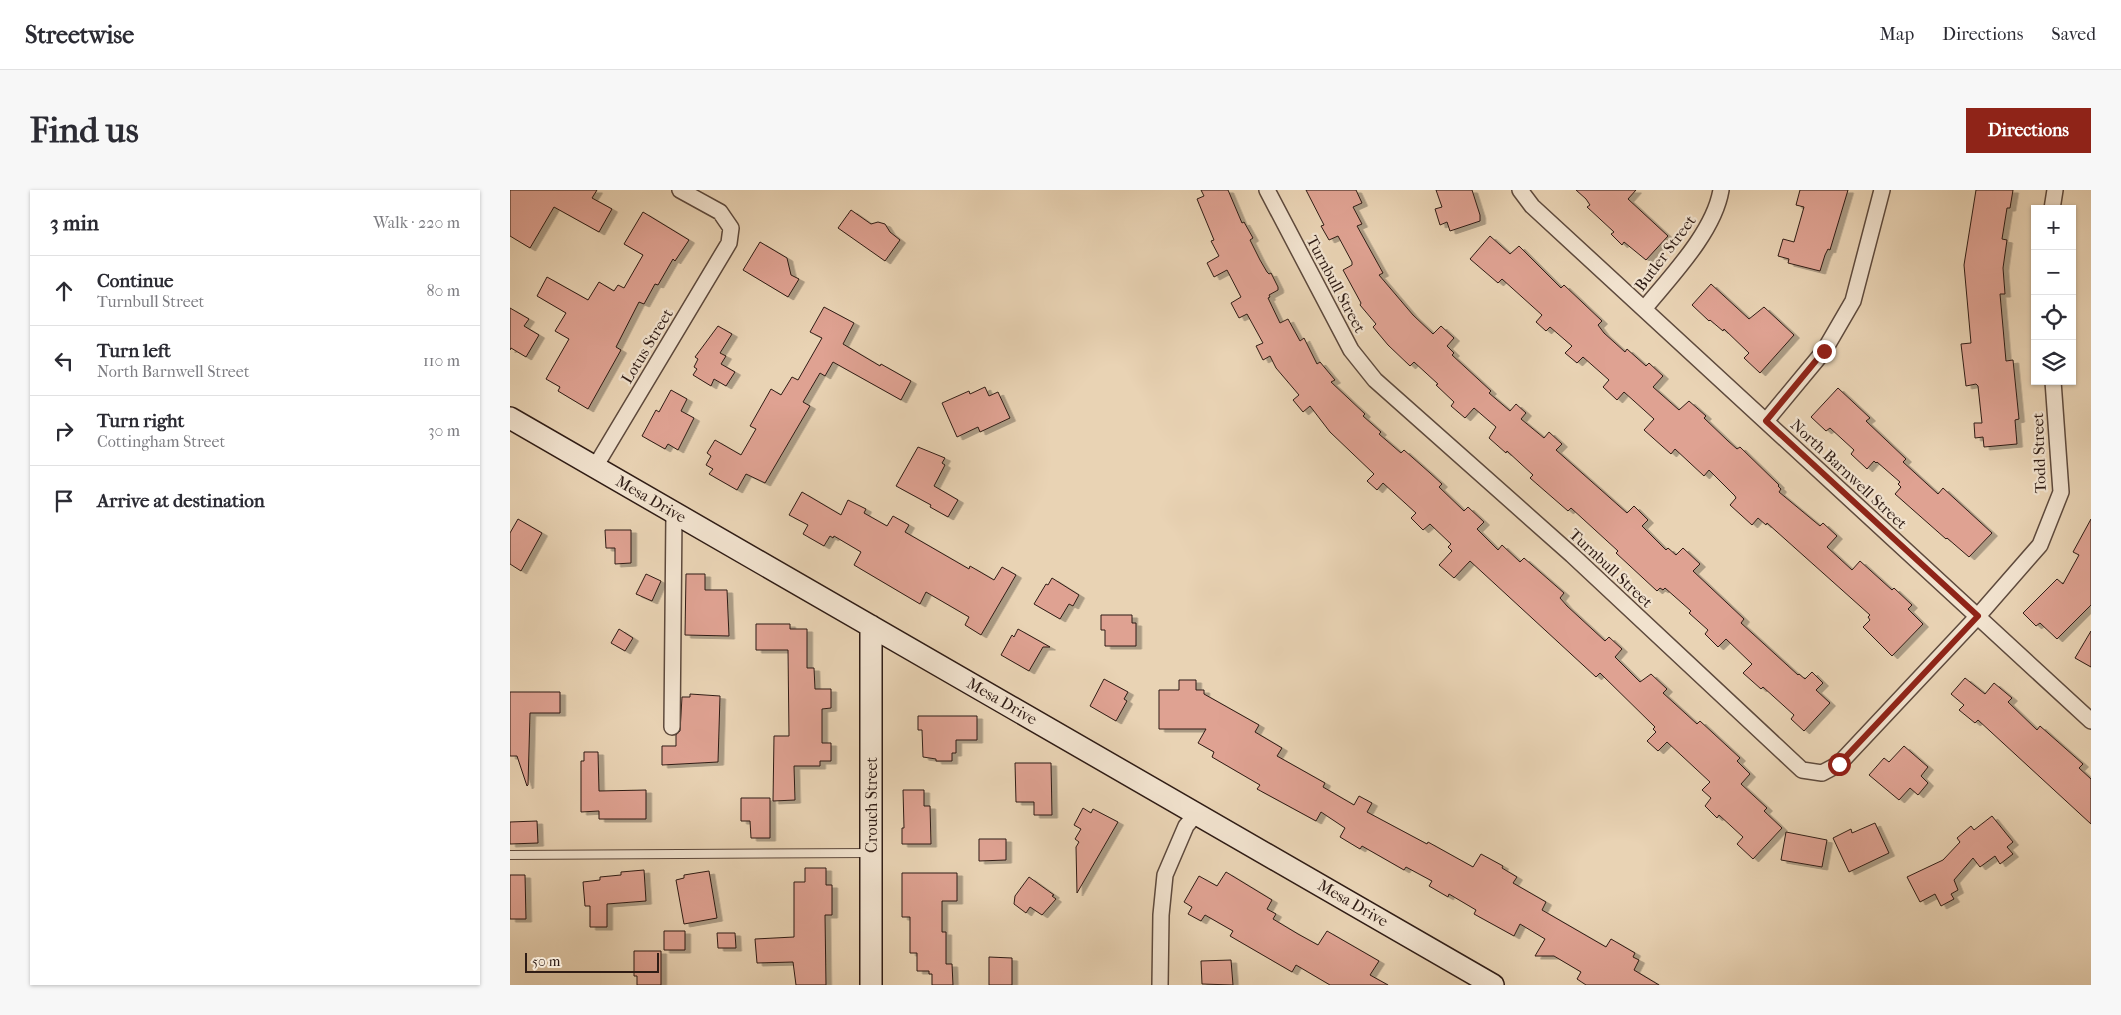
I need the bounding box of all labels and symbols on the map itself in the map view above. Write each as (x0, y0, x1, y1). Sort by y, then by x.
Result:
street label: Butler Street (1630, 211, 1700, 295)
street label: Turnbull Street (1302, 232, 1370, 336)
street label: Lotus Street (617, 305, 677, 387)
route end (1813, 340, 1836, 363)
street label: Todd Street (2028, 412, 2050, 494)
street label: North Barnwell Street (1787, 415, 1911, 533)
street label: Mesa Drive (612, 471, 690, 527)
street label: Turnbull Street (1565, 524, 1657, 612)
street label: Mesa Drive (963, 673, 1041, 729)
route start (1828, 753, 1851, 776)
street label: Crouch Street (862, 757, 881, 853)
street label: Mesa Drive (1314, 875, 1392, 931)
scale bar (525, 950, 659, 973)

